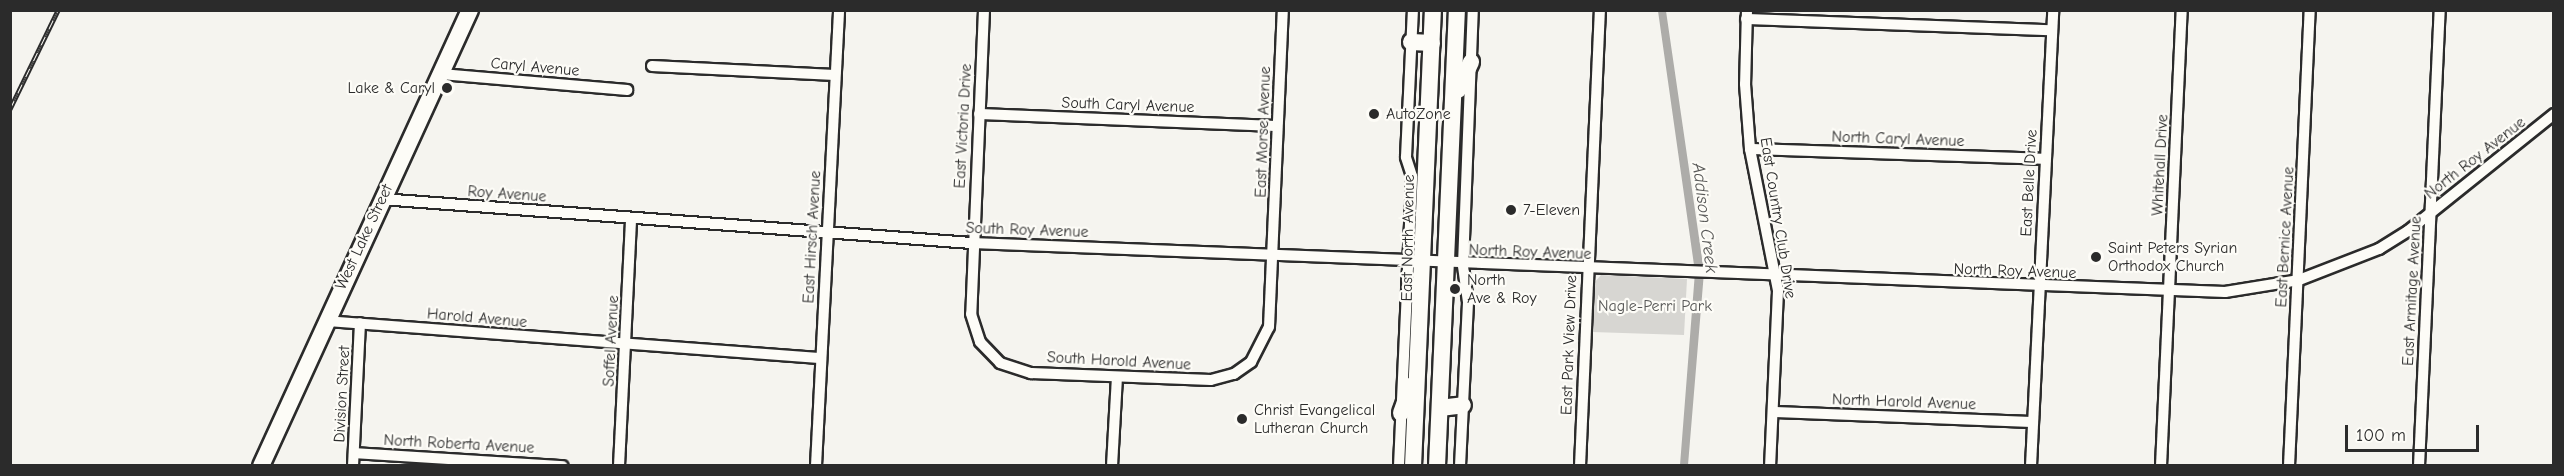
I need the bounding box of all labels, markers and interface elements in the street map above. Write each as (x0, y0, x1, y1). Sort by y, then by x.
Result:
street label: Caryl Avenue (490, 54, 580, 80)
street label: East Victoria Drive (950, 63, 976, 189)
street label: East Morse Avenue (1251, 66, 1275, 198)
place label: Lake & Caryl (348, 78, 435, 98)
marker: Lake & Caryl (440, 81, 454, 95)
street label: South Caryl Avenue (1061, 93, 1195, 117)
place label: AutoZone (1386, 104, 1451, 124)
marker: AutoZone (1367, 107, 1381, 121)
street label: North Roy Avenue (2421, 113, 2529, 203)
street label: Whitehall Drive (2148, 114, 2172, 216)
street label: North Caryl Avenue (1831, 127, 1965, 151)
street label: East Belle Drive (2017, 129, 2041, 237)
street label: East Country Club Drive (1756, 136, 1800, 300)
water label: Addison Creek (1687, 162, 1721, 274)
street label: East Bernice Avenue (2272, 166, 2298, 308)
street label: East Hirsch Avenue (799, 170, 825, 304)
street label: East North Avenue (1397, 174, 1419, 302)
street label: West Lake Street (331, 181, 397, 293)
street label: Roy Avenue (467, 182, 547, 206)
place label: 7-Eleven (1523, 200, 1580, 220)
marker: 7-Eleven (1504, 203, 1518, 217)
street label: East Armitage Avenue (2398, 216, 2426, 366)
street label: South Roy Avenue (965, 218, 1089, 242)
place label: Saint Peters Syrian Orthodox Church (2108, 238, 2237, 276)
street label: North Roy Avenue (1468, 240, 1592, 264)
marker: Saint Peters Syrian Orthodox Church (2089, 250, 2103, 264)
street label: North Roy Avenue (1953, 259, 2077, 283)
place label: North Ave & Roy (1467, 270, 1537, 308)
street label: East Park View Drive (1557, 275, 1581, 415)
marker: North Ave & Roy (1448, 282, 1462, 296)
street label: Soffel Avenue (599, 295, 623, 387)
park label: Nagle-Perri Park (1598, 296, 1712, 316)
street label: Harold Avenue (426, 304, 528, 332)
street label: Division Street (330, 345, 354, 443)
street label: South Harold Avenue (1046, 348, 1192, 374)
street label: North Harold Avenue (1832, 390, 1976, 414)
place label: Christ Evangelical Lutheran Church (1254, 400, 1375, 438)
marker: Christ Evangelical Lutheran Church (1235, 412, 1249, 426)
scale bar (2348, 413, 2482, 451)
text: 100 m (2356, 425, 2406, 446)
street label: North Roberta Avenue (383, 430, 535, 458)

